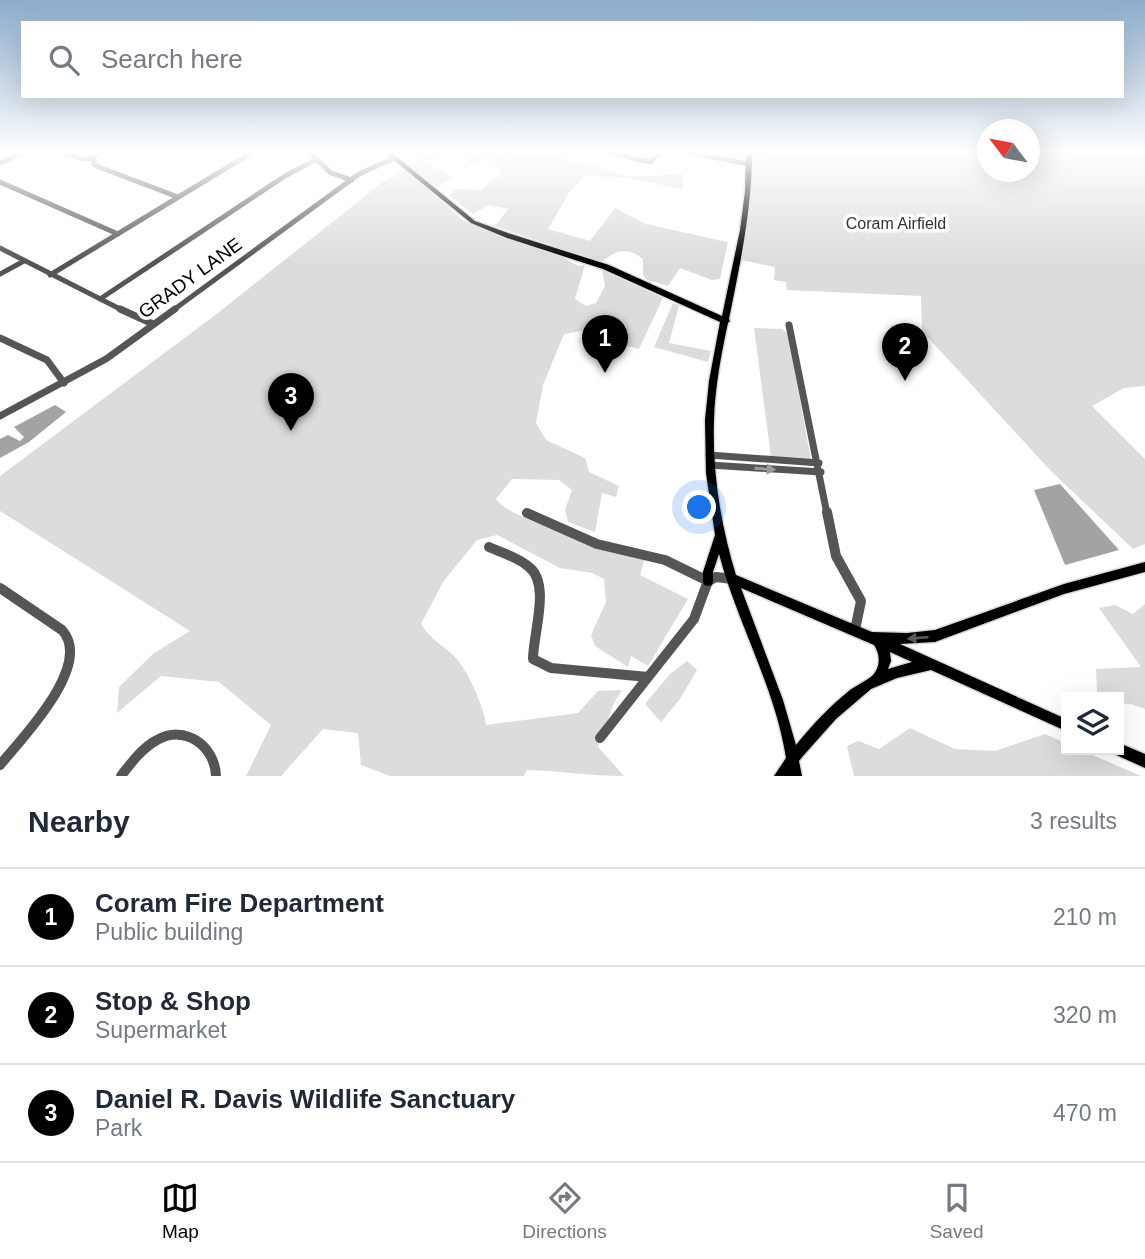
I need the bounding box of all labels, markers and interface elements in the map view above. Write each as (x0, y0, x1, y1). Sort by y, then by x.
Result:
search box (21, 21, 1124, 98)
icon: search (45, 41, 83, 79)
text: Search here (101, 44, 243, 74)
north arrow (977, 119, 1040, 182)
park label: Coram Airfield (846, 215, 946, 232)
street label: GRADY LANE (134, 234, 246, 322)
pin: 1 (582, 315, 628, 373)
pin: 2 (882, 323, 928, 381)
pin: 3 (268, 373, 314, 431)
one-way arrow (755, 463, 777, 474)
your location (682, 490, 716, 524)
one-way arrow (907, 632, 929, 643)
map controls (1061, 692, 1124, 755)
button: layers (1061, 692, 1124, 755)
text: Nearby (28, 805, 130, 838)
text: 3 results (1030, 808, 1117, 834)
text: Coram Fire Department (95, 888, 384, 918)
text: 1 (45, 904, 57, 930)
text: 210 m (1053, 904, 1117, 930)
text: Public building (95, 919, 243, 945)
text: Stop & Shop (95, 986, 251, 1016)
text: 2 (45, 1002, 57, 1028)
text: 320 m (1053, 1002, 1117, 1028)
text: Supermarket (95, 1017, 227, 1043)
text: Daniel R. Davis Wildlife Sanctuary (95, 1084, 515, 1114)
text: 3 (45, 1100, 57, 1126)
text: 470 m (1053, 1100, 1117, 1126)
text: Park (95, 1115, 142, 1141)
tab: Map (161, 1179, 199, 1243)
tab: Directions (522, 1179, 607, 1243)
tab: Saved (930, 1179, 984, 1243)

